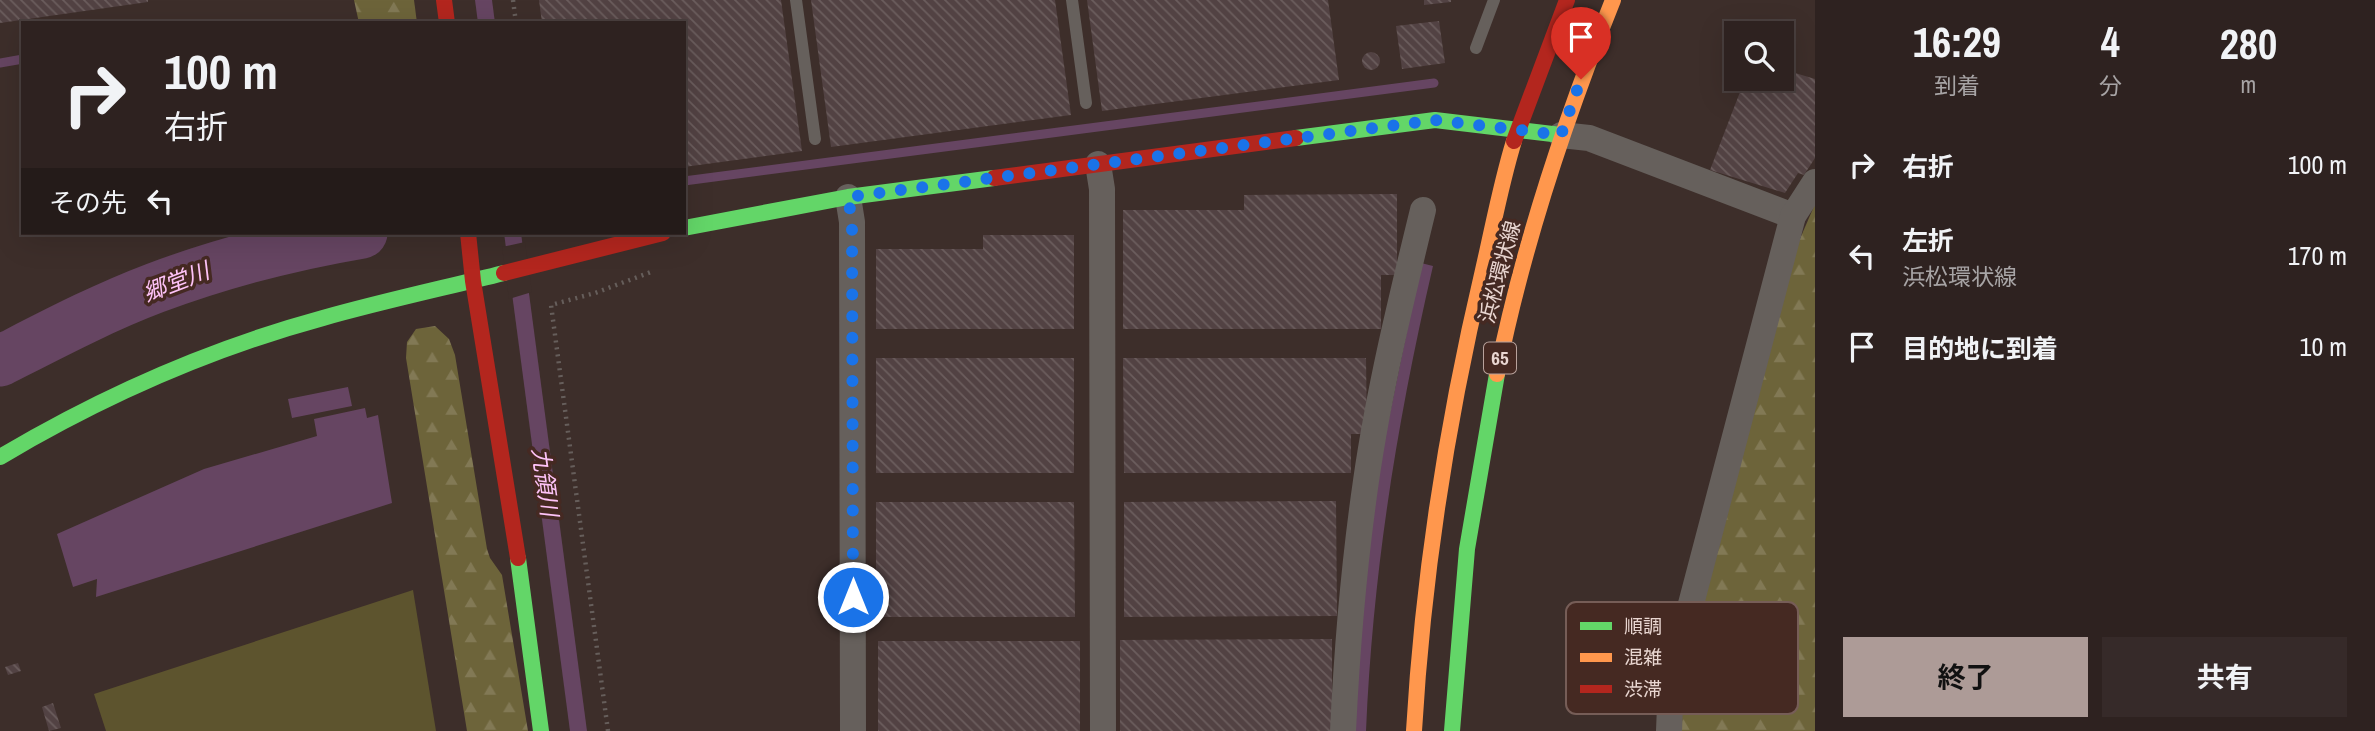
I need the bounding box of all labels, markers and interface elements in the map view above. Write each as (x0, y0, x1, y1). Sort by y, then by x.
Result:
pin (1551, 7, 1611, 79)
text: 16:29 (1913, 14, 2001, 70)
text: 4 (2101, 14, 2120, 70)
text: 280 (2220, 16, 2277, 72)
icon: arrive (1562, 18, 1600, 56)
map controls (1724, 21, 1794, 91)
button: search (1724, 21, 1794, 91)
text: 100 m (164, 38, 278, 104)
icon: right (49, 49, 140, 140)
text: m (2241, 69, 2256, 100)
text: 到着 (1934, 70, 1980, 101)
text: 分 (2099, 70, 2122, 101)
text: 右折 (164, 105, 228, 148)
icon: right (1843, 146, 1881, 184)
text: 100 m (2288, 147, 2347, 182)
text: 右折 (1902, 149, 1954, 184)
icon: left (141, 182, 179, 220)
text: その先 (49, 185, 127, 220)
street label: 浜松環状線 (1472, 217, 1527, 326)
text: 左折 (1902, 223, 1954, 258)
icon: left (1843, 237, 1881, 275)
text: 170 m (2288, 238, 2347, 273)
water label: 郷堂川 (138, 254, 216, 308)
text: 浜松環状線 (1902, 261, 2017, 292)
icon: arrive (1843, 328, 1881, 366)
text: 10 m (2300, 329, 2347, 364)
text: 目的地に到着 (1902, 331, 2058, 366)
road number: 65 (1484, 342, 1516, 374)
water label: 九領川 (525, 446, 566, 521)
position arrow (816, 560, 890, 634)
legend (1566, 602, 1798, 714)
text: 順調 (1624, 613, 1662, 639)
button: 終了 (1843, 637, 2088, 717)
button: 共有 (2102, 637, 2347, 717)
text: 混雑 (1624, 644, 1662, 670)
text: 渋滞 (1624, 676, 1662, 702)

